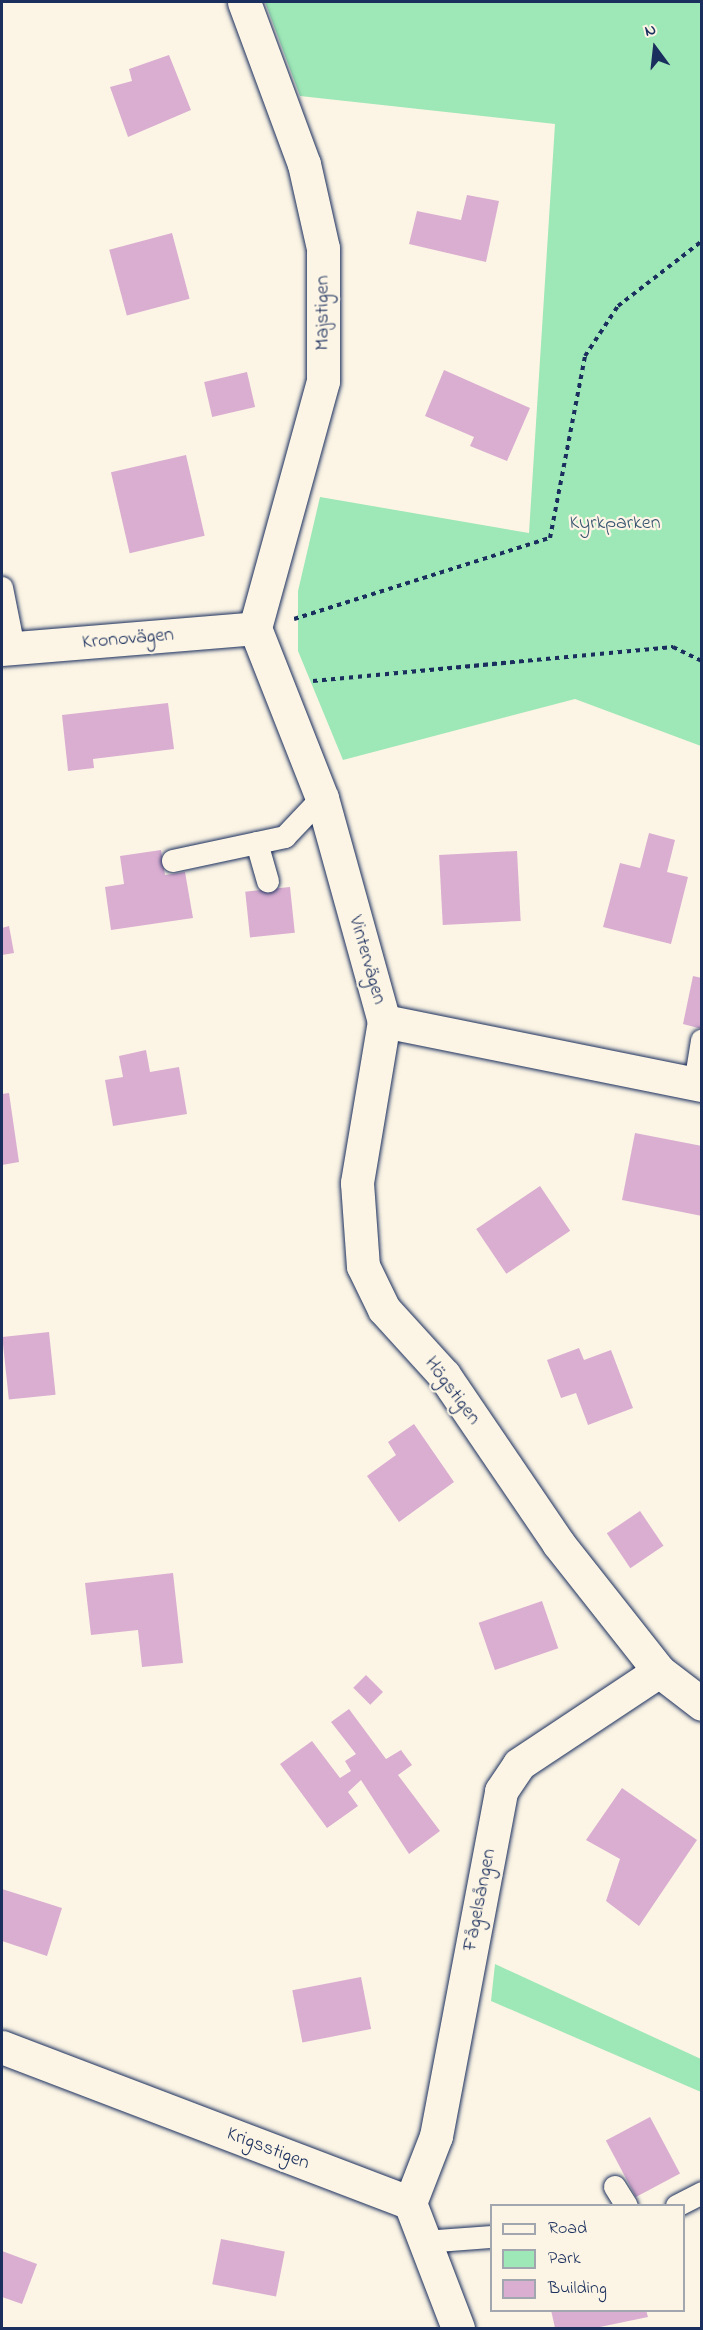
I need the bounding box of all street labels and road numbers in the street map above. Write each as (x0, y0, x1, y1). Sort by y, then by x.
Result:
street label: Majstigen (311, 275, 335, 351)
street label: Kronovägen (81, 623, 175, 655)
street label: Vintervägen (343, 913, 391, 1007)
street label: Högstigen (419, 1352, 485, 1430)
street label: Fågelsången (458, 1847, 502, 1953)
street label: Krigsstigen (223, 2122, 313, 2176)

